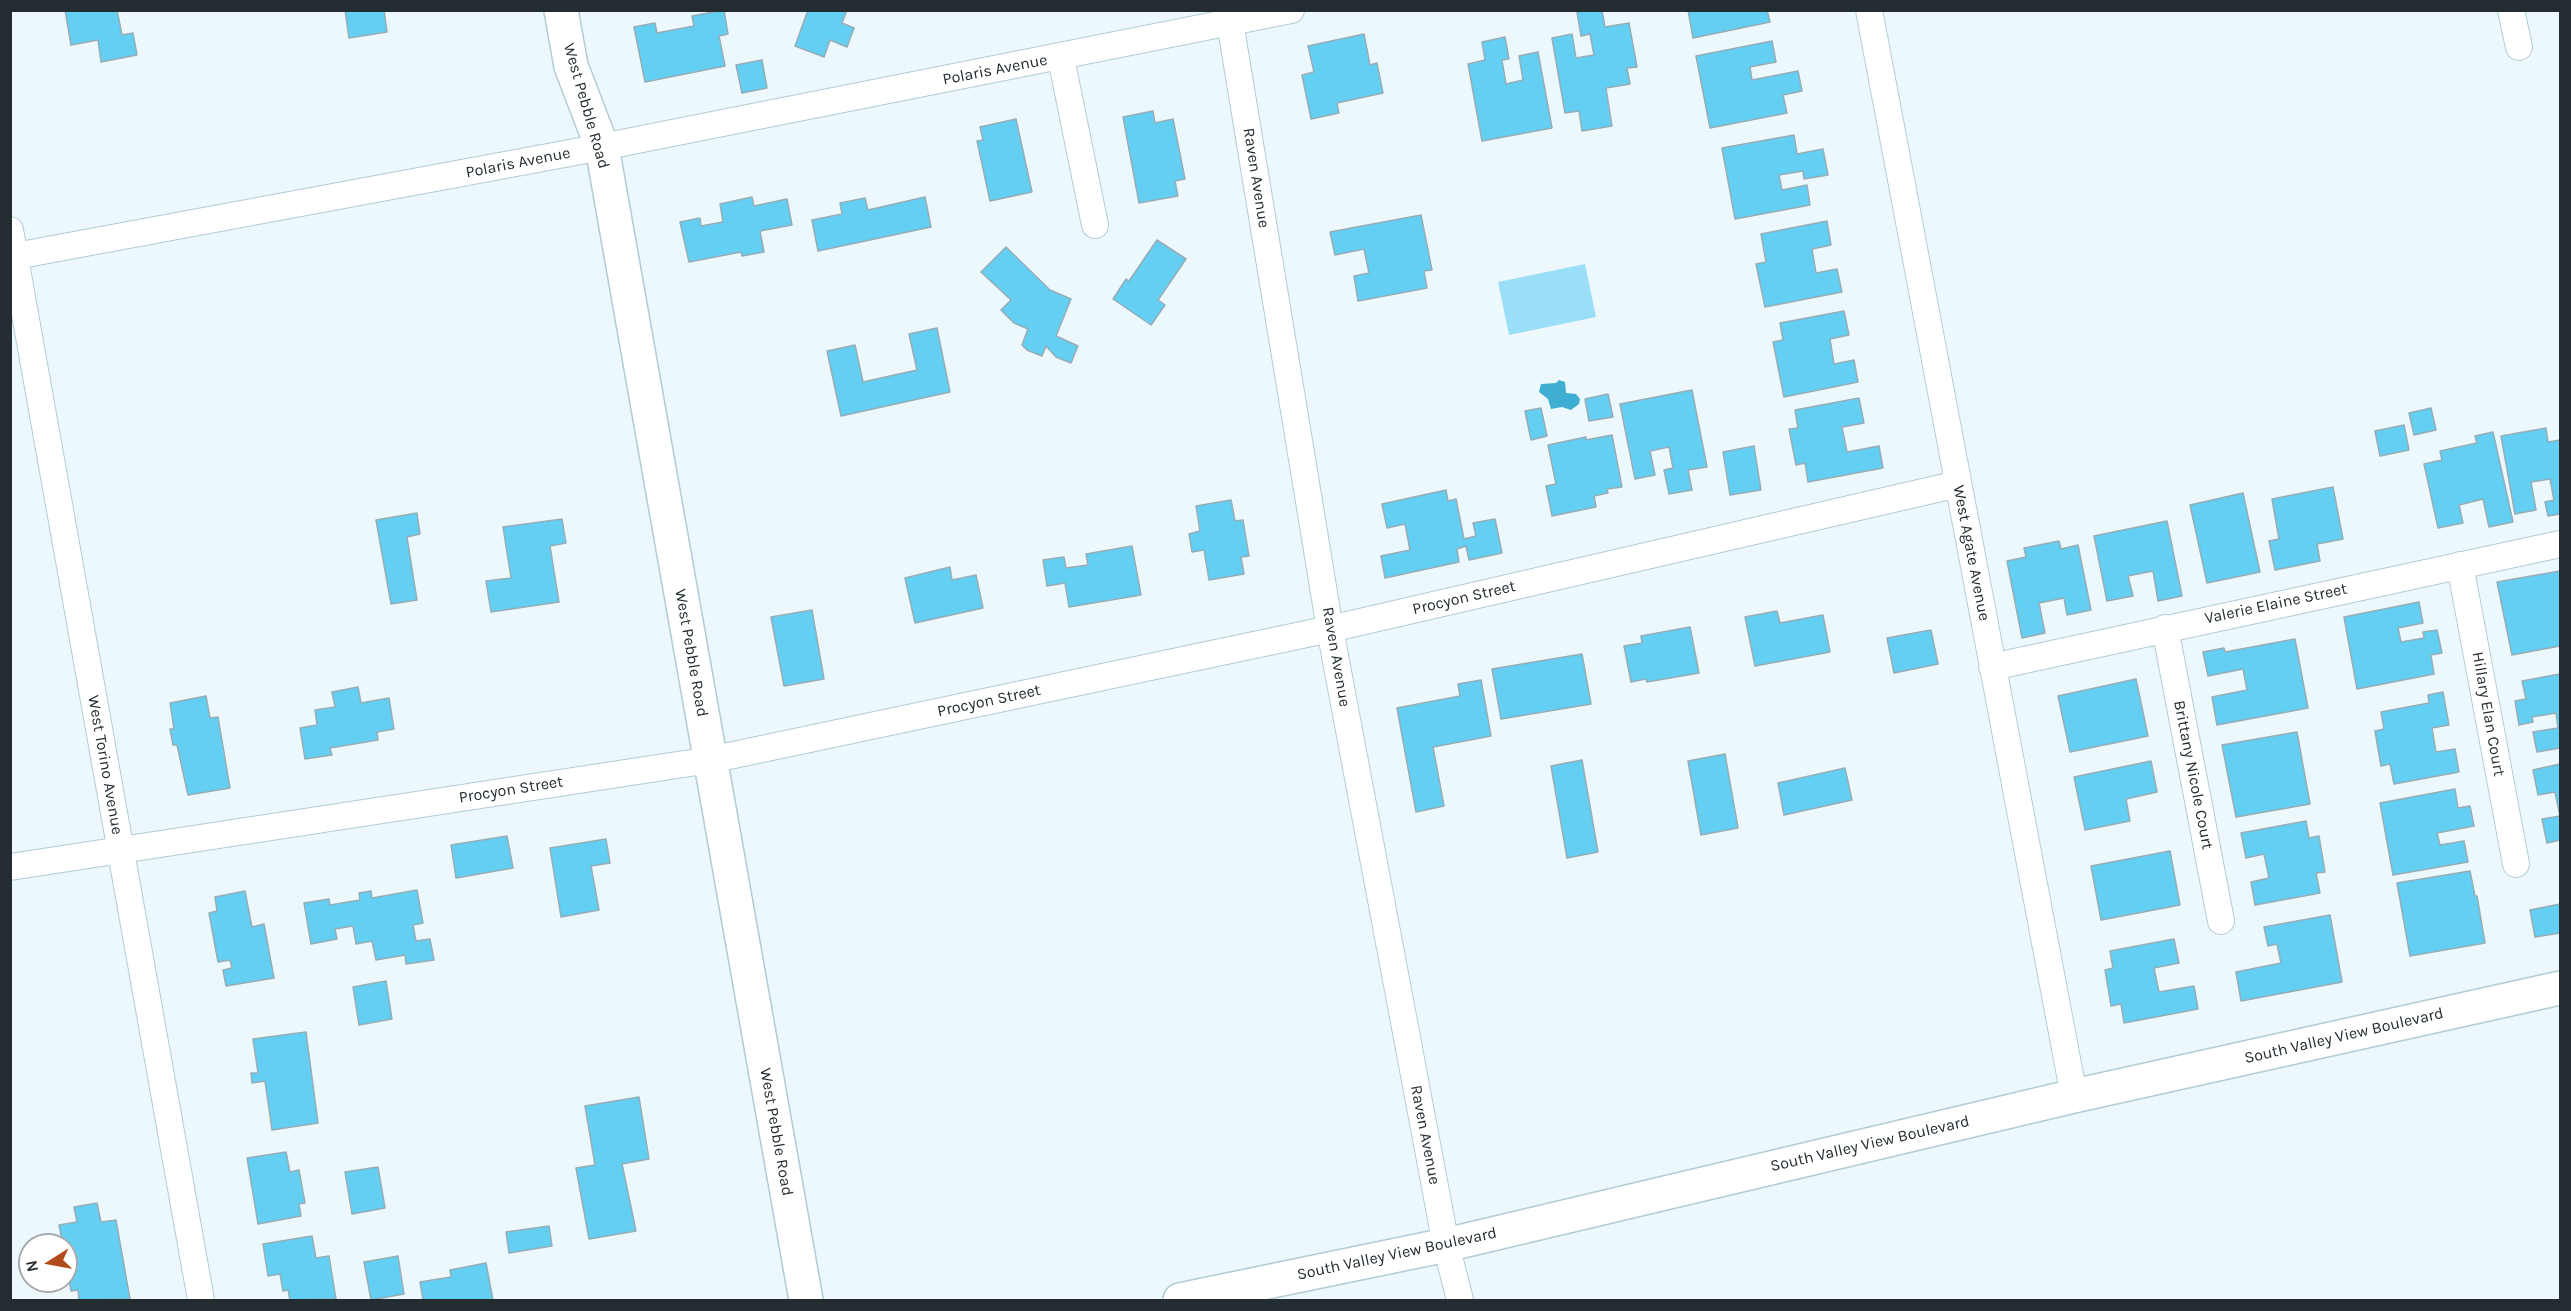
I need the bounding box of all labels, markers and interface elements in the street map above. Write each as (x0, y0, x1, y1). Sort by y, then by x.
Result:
street label: West Pebble Road (559, 41, 613, 171)
street label: Polaris Avenue (941, 50, 1049, 90)
street label: Raven Avenue (1239, 127, 1273, 229)
street label: Polaris Avenue (464, 143, 572, 183)
street label: West Agate Avenue (1948, 483, 1994, 623)
street label: Procyon Street (1411, 577, 1517, 619)
street label: Valerie Elaine Street (2203, 580, 2349, 628)
street label: West Pebble Road (670, 588, 712, 718)
street label: Raven Avenue (1318, 606, 1354, 708)
street label: Hillary Elan Court (2468, 650, 2508, 778)
street label: Procyon Street (936, 681, 1042, 721)
street label: West Torino Avenue (83, 694, 127, 836)
street label: Brittany Nicole Court (2169, 699, 2217, 851)
street label: Procyon Street (458, 772, 564, 808)
street label: South Valley View Boulevard (2243, 1004, 2445, 1068)
street label: West Pebble Road (755, 1067, 797, 1197)
street label: Raven Avenue (1406, 1084, 1444, 1186)
street label: South Valley View Boulevard (1769, 1112, 1971, 1176)
street label: South Valley View Boulevard (1295, 1223, 1499, 1285)
north arrow (18, 1233, 78, 1293)
text: N (21, 1259, 42, 1274)

